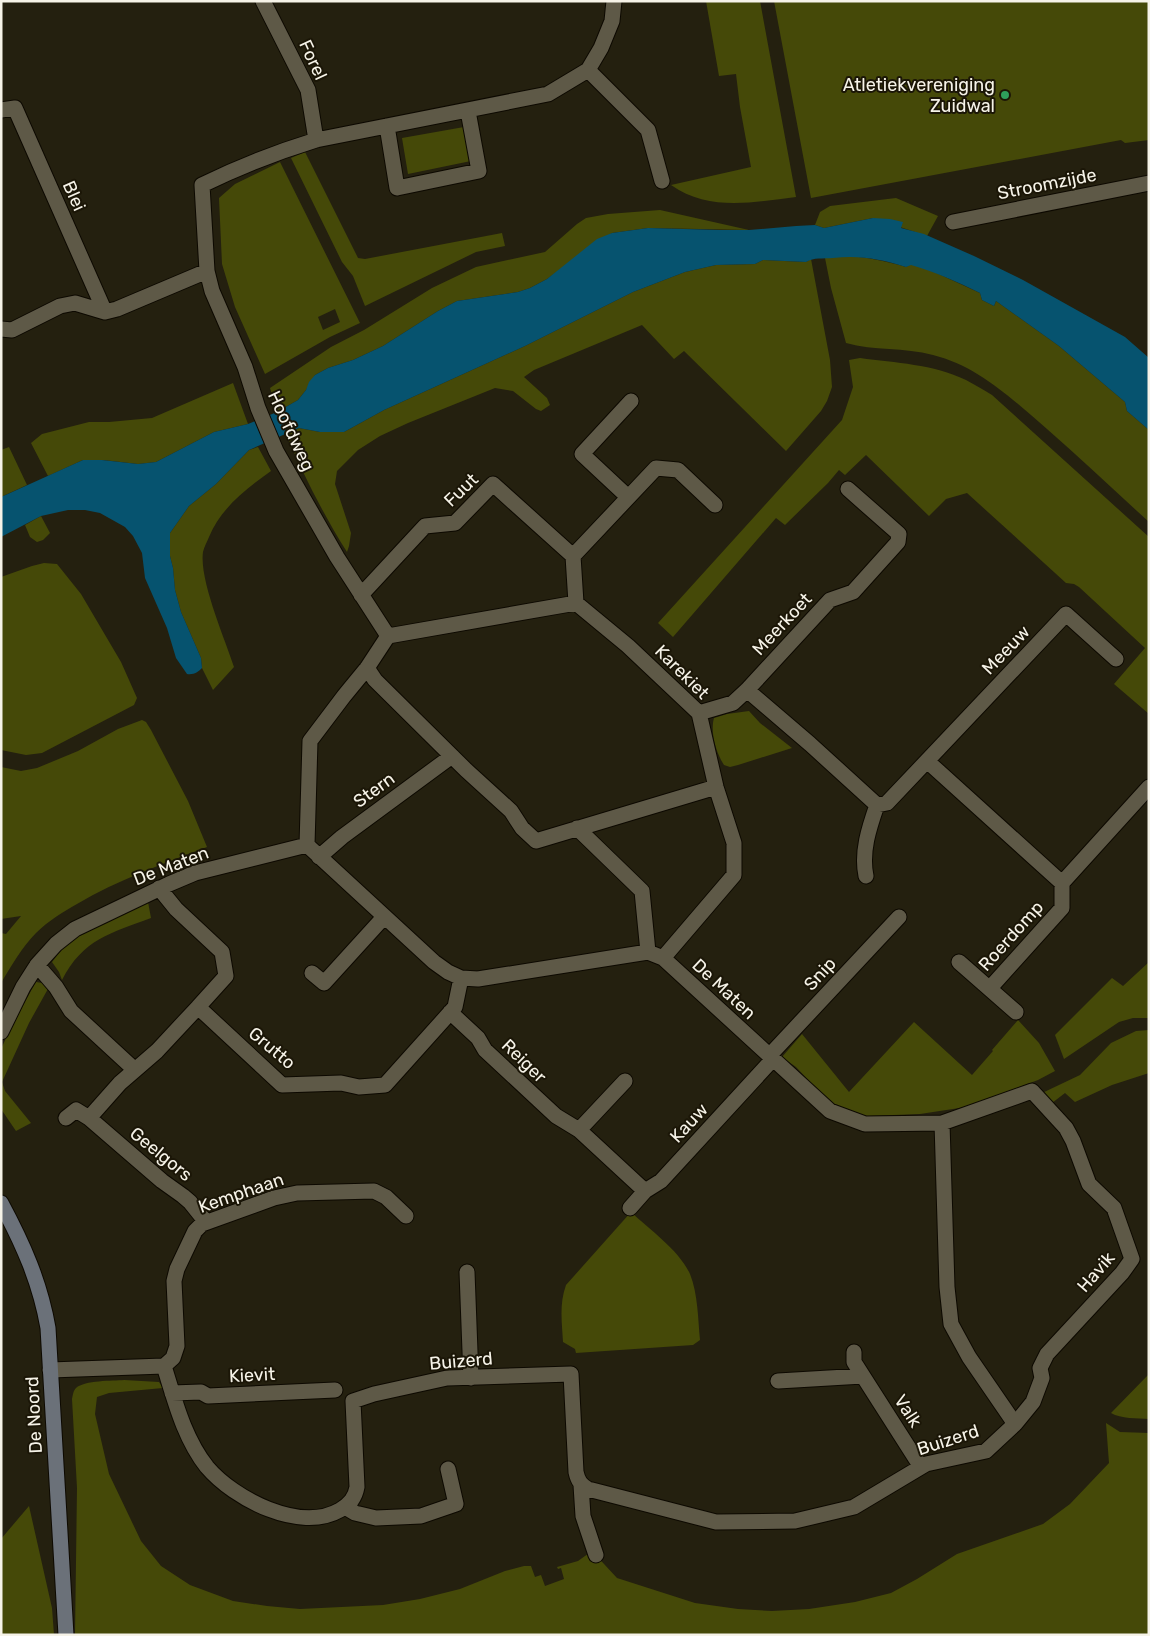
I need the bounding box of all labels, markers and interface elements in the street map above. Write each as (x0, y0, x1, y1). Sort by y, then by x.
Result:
street label: Forel (294, 36, 332, 84)
place label: Atletiekvereniging Zuidwal (843, 74, 995, 117)
marker: Atletiekvereniging Zuidwal (999, 89, 1011, 101)
street label: Stroomzijde (996, 164, 1098, 204)
street label: Blei (58, 177, 90, 215)
street label: Hoofdweg (263, 387, 319, 475)
street label: Fuut (439, 469, 483, 511)
street label: Meerkoet (748, 588, 816, 660)
street label: Meeuw (977, 621, 1035, 679)
street label: Karekiet (650, 640, 714, 704)
street label: Stern (349, 768, 399, 812)
street label: De Maten (130, 842, 212, 890)
street label: Roerdomp (974, 896, 1048, 976)
street label: Snip (799, 953, 841, 995)
street label: De Maten (688, 954, 760, 1024)
street label: Grutto (244, 1022, 300, 1074)
street label: Reiger (497, 1034, 551, 1088)
street label: Kauw (665, 1099, 713, 1147)
street label: Geelgors (125, 1122, 197, 1186)
street label: Kemphaan (195, 1168, 287, 1218)
street label: Havik (1073, 1247, 1120, 1297)
street label: Buizerd (428, 1347, 494, 1375)
street label: Kievit (228, 1363, 276, 1387)
street label: De Noord (21, 1376, 47, 1454)
street label: Valk (889, 1391, 927, 1432)
street label: Buizerd (914, 1420, 982, 1460)

